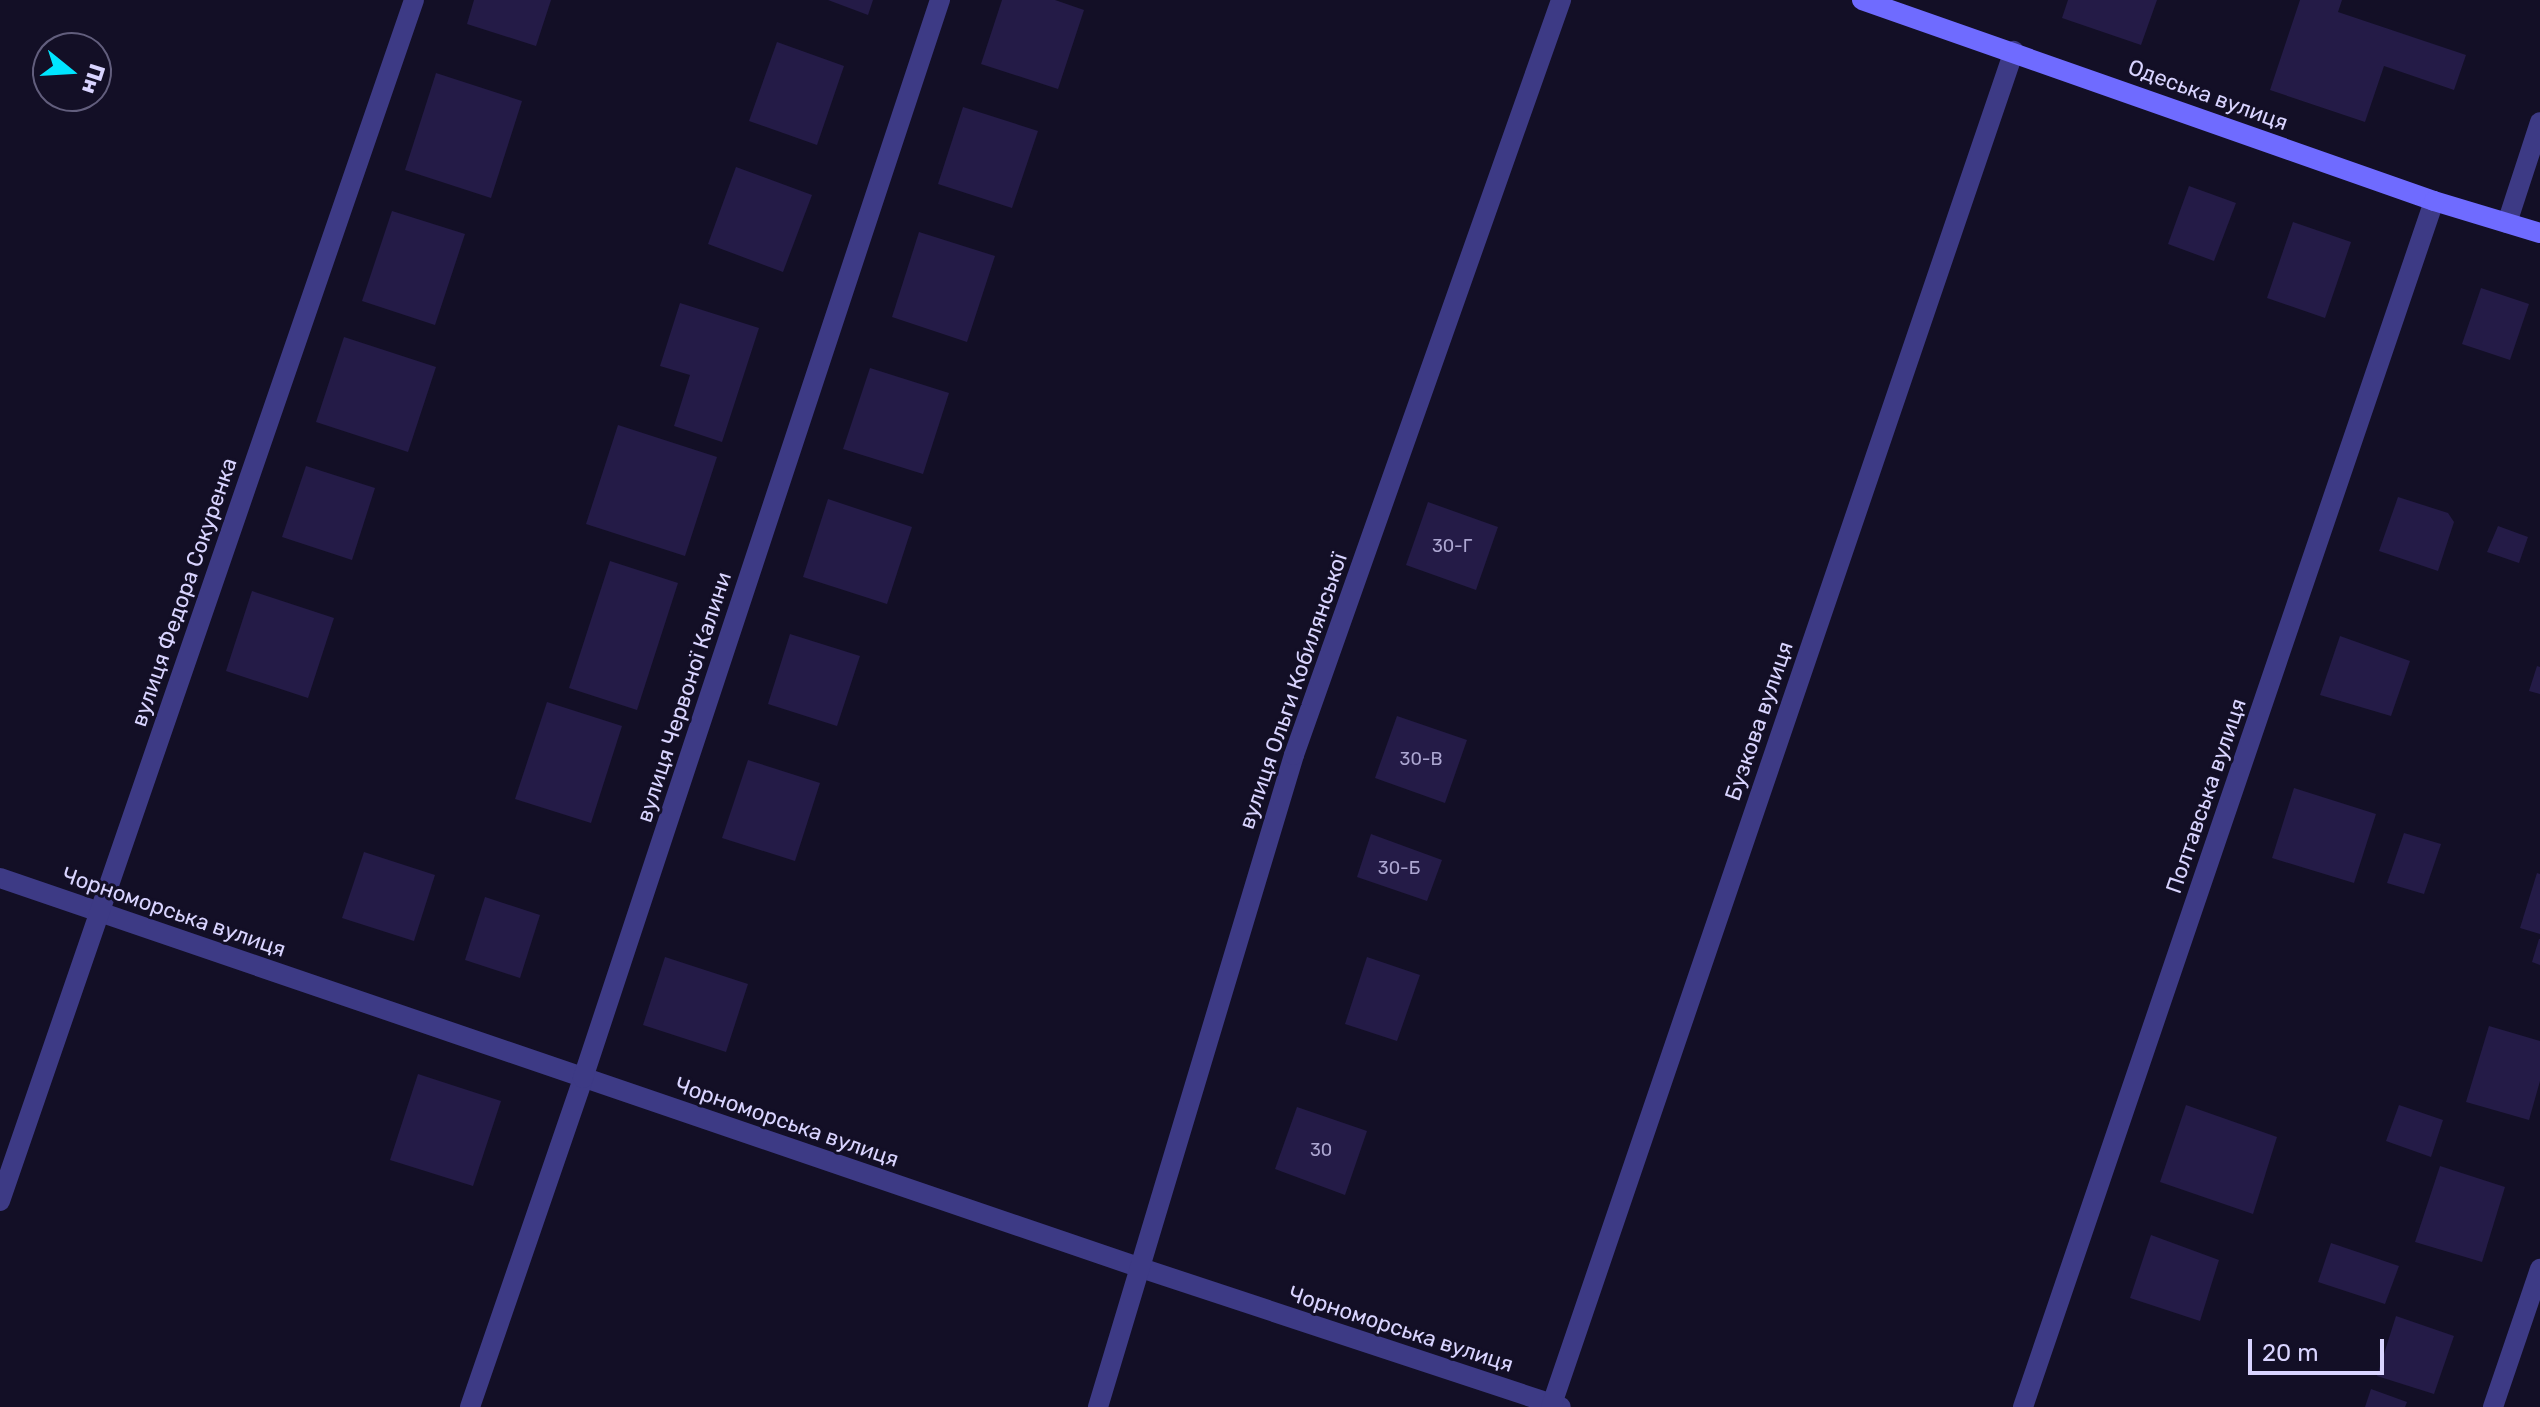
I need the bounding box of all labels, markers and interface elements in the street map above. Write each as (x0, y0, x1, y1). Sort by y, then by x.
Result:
north arrow (32, 32, 112, 112)
street label: Одеська вулиця (2124, 54, 2292, 136)
text: Пн (76, 60, 111, 98)
street label: вулиця Федора Сокуренка (126, 454, 242, 730)
house number: 30-Г (1432, 535, 1472, 557)
street label: вулиця Ольги Кобилянської (1233, 549, 1353, 833)
street label: вулиця Червоної Калини (631, 569, 737, 825)
street label: Бузкова вулиця (1719, 638, 1799, 804)
street label: Полтавська вулиця (2160, 695, 2252, 897)
house number: 30-В (1400, 748, 1442, 770)
house number: 30-Б (1378, 857, 1420, 879)
street label: Чорноморська вулиця (59, 861, 289, 963)
street label: Чорноморська вулиця (672, 1071, 902, 1173)
house number: 30 (1310, 1139, 1332, 1161)
street label: Чорноморська вулиця (1285, 1280, 1517, 1378)
scale bar (2252, 1323, 2388, 1373)
text: 20 m (2262, 1339, 2319, 1367)

